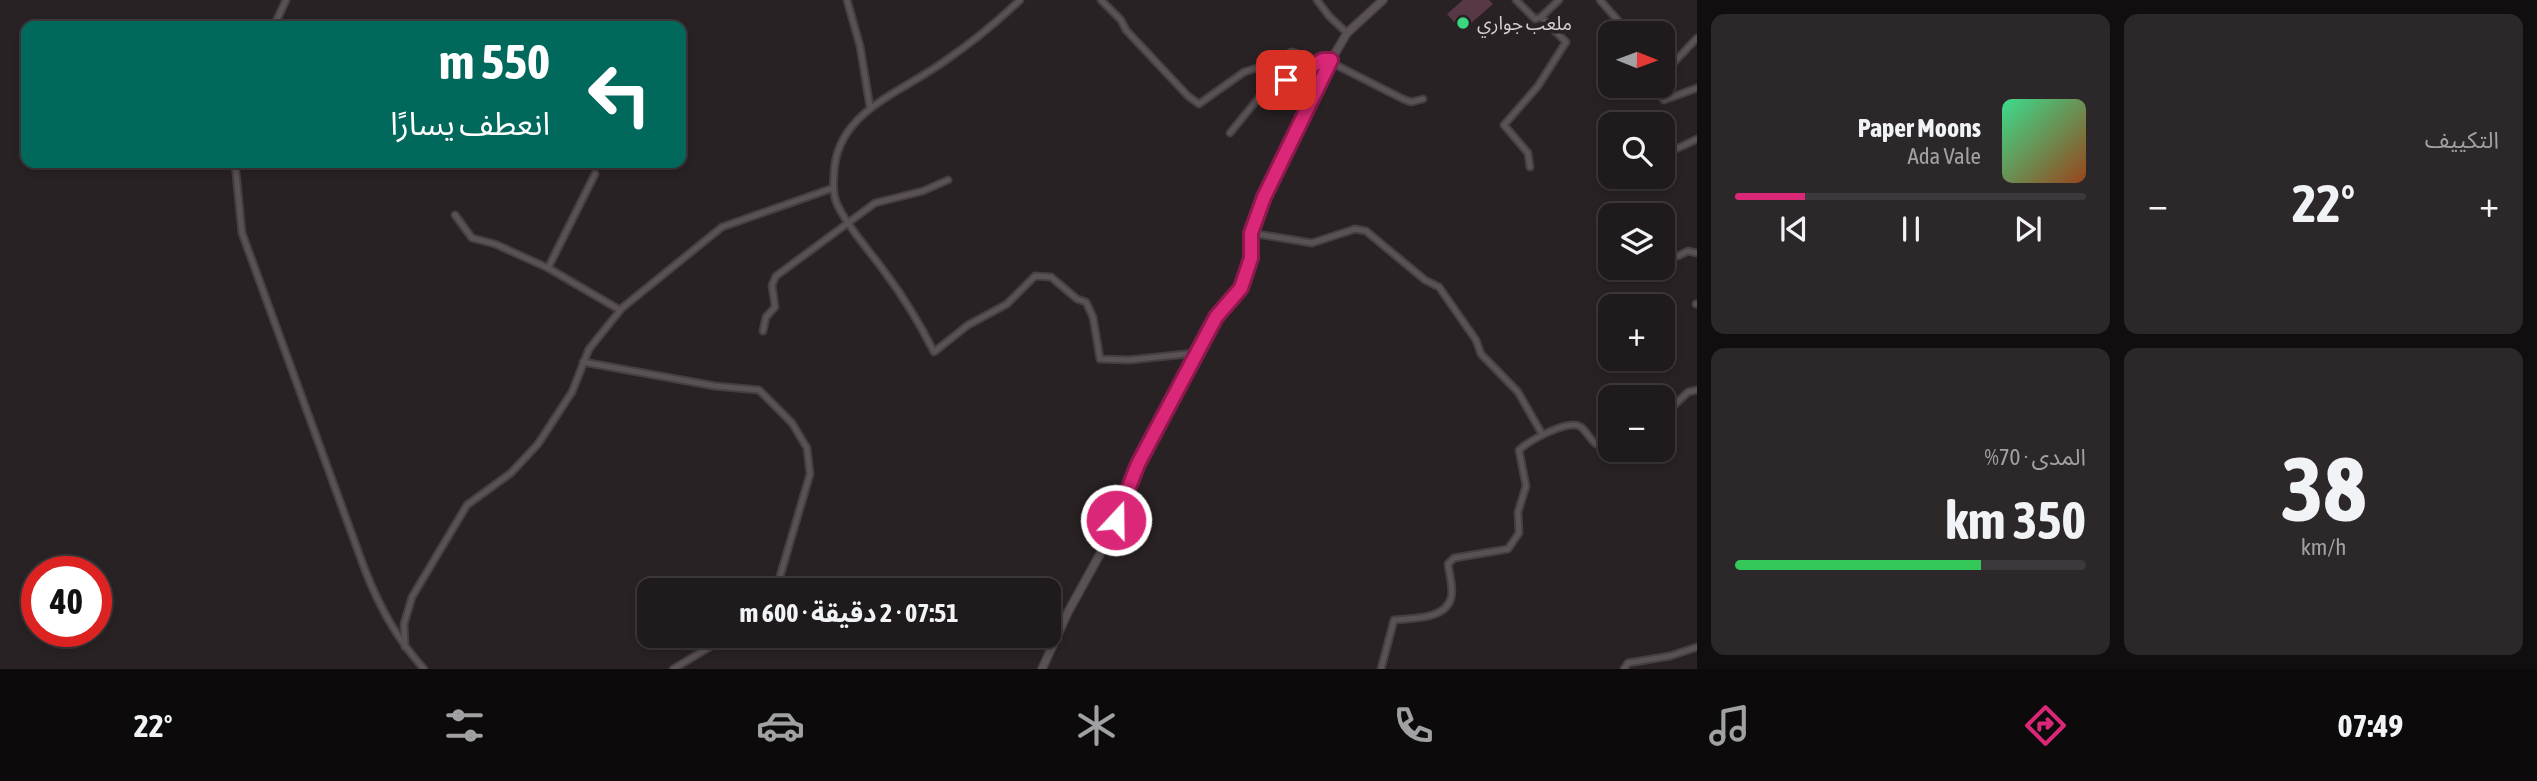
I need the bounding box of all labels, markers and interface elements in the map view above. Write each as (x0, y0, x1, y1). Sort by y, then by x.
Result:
place label: ملعب جواري (1477, 12, 1572, 38)
marker: ملعب جواري (1455, 15, 1471, 31)
north arrow (1598, 21, 1675, 98)
map controls (1598, 21, 1675, 462)
text: 550 m (439, 33, 550, 89)
icon: left (574, 49, 665, 140)
pin (1256, 50, 1316, 110)
icon: arrive (1267, 61, 1305, 99)
text: انعطف يسارًا (390, 105, 550, 142)
button: search (1598, 112, 1675, 189)
text: Paper Moons (1858, 113, 1981, 143)
text: التكييف (2425, 127, 2499, 153)
text: Ada Vale (1907, 143, 1981, 169)
text: 22° (2292, 173, 2355, 233)
text: − (2148, 182, 2168, 225)
text: + (2479, 182, 2499, 225)
button: layers (1598, 203, 1675, 280)
icon: previous (1775, 210, 1813, 248)
icon: pause (1892, 210, 1930, 248)
icon: next (2009, 210, 2047, 248)
button: + (1598, 294, 1675, 371)
button: − (1598, 385, 1675, 462)
text: 38 (2281, 436, 2366, 540)
text: المدى · 70% (1984, 444, 2086, 470)
position arrow (1079, 483, 1153, 557)
text: 350 km (1945, 490, 2086, 550)
text: km/h (2301, 534, 2346, 560)
speed limit sign: 40 (21, 556, 112, 647)
text: 07:51 · 2 دقيقة · 600 m (739, 598, 959, 628)
icon: filters (440, 701, 489, 750)
icon: car (756, 701, 805, 750)
icon: climate (1072, 701, 1121, 750)
icon: phone (1389, 701, 1438, 750)
icon: music (1705, 701, 1754, 750)
icon: directions (2021, 701, 2070, 750)
text: 22° (134, 707, 173, 744)
text: 07:49 (2338, 707, 2403, 744)

